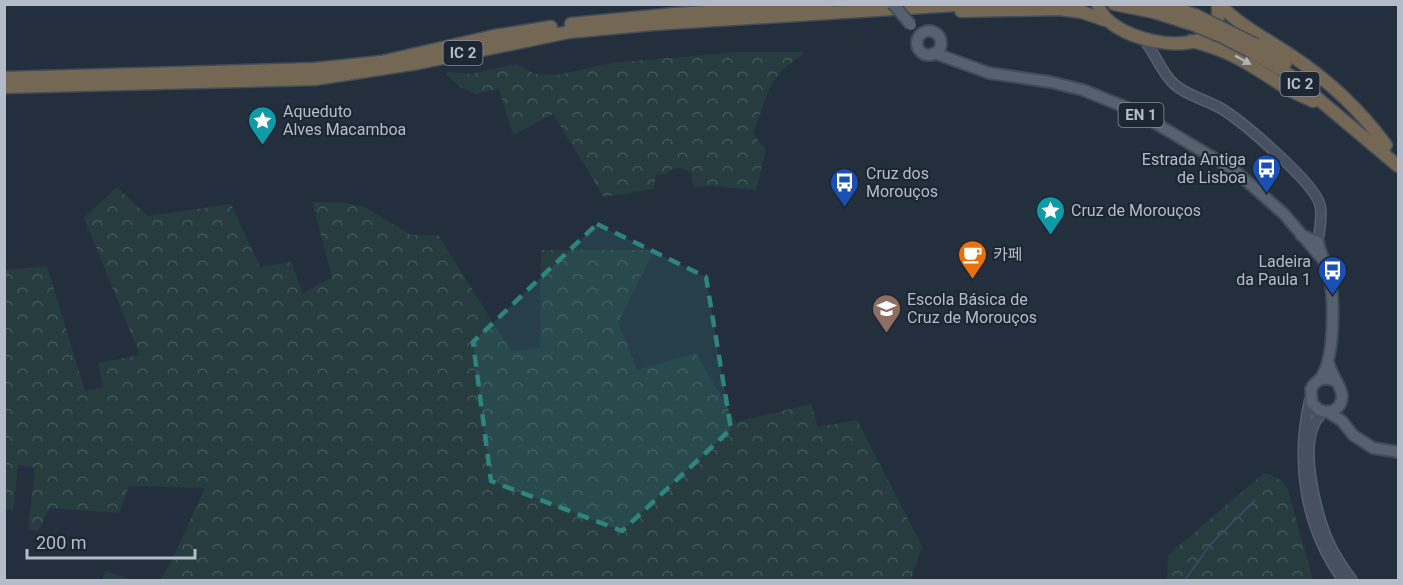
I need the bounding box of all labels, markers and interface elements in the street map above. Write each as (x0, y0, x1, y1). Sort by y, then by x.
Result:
road number: IC 2 (444, 41, 482, 65)
one-way arrow (1235, 55, 1252, 65)
road number: IC 2 (1280, 72, 1320, 96)
place label: Aqueduto Alves Macamboa (283, 102, 406, 139)
road number: EN 1 (1118, 103, 1164, 127)
place icon: Aqueduto Alves Macamboa (246, 104, 278, 146)
place label: Estrada Antiga de Lisboa (1142, 150, 1246, 187)
bus stop icon: Estrada Antiga de Lisboa (1251, 152, 1283, 194)
place label: Cruz dos Morouços (866, 164, 938, 201)
bus stop icon: Cruz dos Morouços (829, 166, 861, 208)
place icon: Cruz de Morouços (1034, 194, 1066, 236)
place label: Cruz de Morouços (1071, 201, 1201, 220)
cafe icon: 카페 (956, 238, 988, 280)
place label: 카페 (993, 245, 1022, 264)
place label: Ladeira da Paula 1 (1236, 252, 1311, 289)
bus stop icon: Ladeira da Paula 1 (1316, 254, 1348, 296)
place label: Escola Básica de Cruz de Morouços (907, 290, 1037, 327)
school or university icon: Escola Básica de Cruz de Morouços (870, 292, 902, 334)
scale bar (27, 522, 195, 560)
text: 200 m (36, 532, 87, 553)

